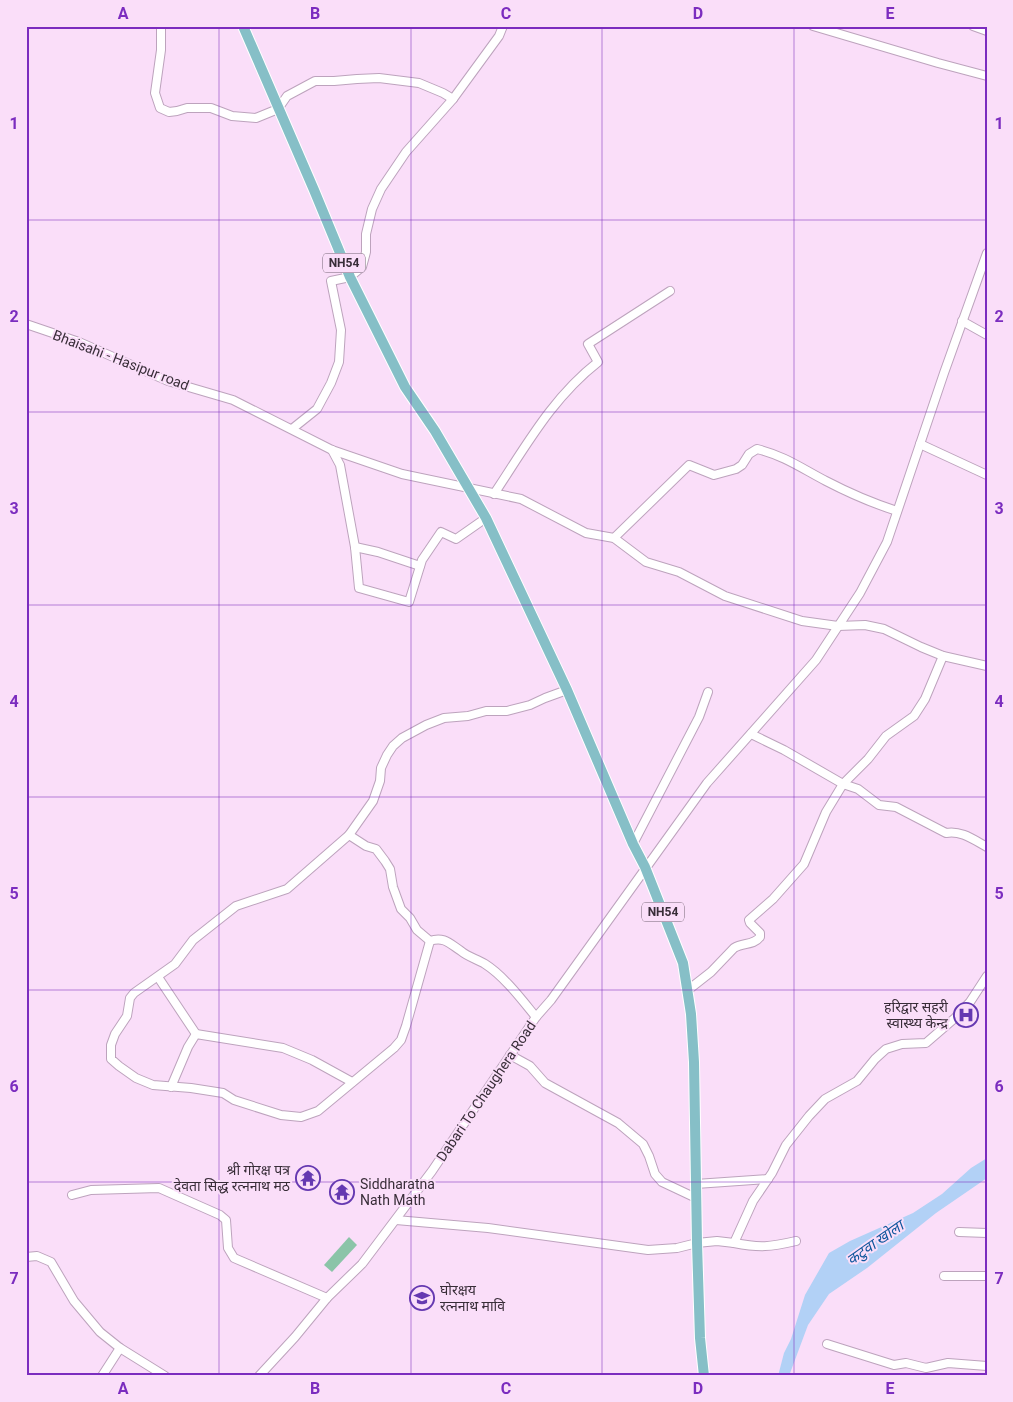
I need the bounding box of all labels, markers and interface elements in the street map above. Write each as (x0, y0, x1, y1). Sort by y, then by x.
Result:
text: A (118, 4, 129, 23)
text: B (310, 4, 320, 23)
text: C (501, 4, 511, 23)
text: D (693, 4, 703, 23)
text: E (886, 4, 895, 23)
text: 1 (9, 114, 19, 133)
text: 1 (994, 114, 1004, 133)
road number: NH54 (323, 254, 365, 272)
text: 2 (9, 307, 19, 326)
text: 2 (994, 307, 1004, 326)
street label: Bhaisahi - Hasipur road (51, 327, 191, 393)
text: 3 (9, 499, 19, 518)
text: 3 (994, 499, 1004, 518)
text: 4 (9, 692, 19, 711)
text: 4 (994, 692, 1004, 711)
text: 5 (9, 884, 19, 903)
text: 5 (994, 884, 1004, 903)
road number: NH54 (642, 902, 684, 922)
place label: हरिद्वार सहरी स्वास्थ्य केन्द्र (884, 999, 949, 1031)
hospital icon: हरिद्वार सहरी स्वास्थ्य केन्द्र (953, 1002, 979, 1028)
street label: Dabari To Chaughera Road (433, 1018, 539, 1164)
text: 6 (9, 1077, 19, 1096)
text: 6 (994, 1077, 1004, 1096)
place label: श्री गोरक्ष पत्र देवता सिद्ध रत्ननाथ मठ (174, 1162, 291, 1194)
temple icon: श्री गोरक्ष पत्र देवता सिद्ध रत्ननाथ मठ (295, 1165, 321, 1191)
place label: Siddharatna Nath Math (360, 1176, 435, 1208)
temple icon: Siddharatna Nath Math (329, 1179, 355, 1205)
water label: कटुवा खोला (843, 1215, 910, 1270)
text: 7 (9, 1269, 19, 1288)
text: 7 (994, 1269, 1004, 1288)
place label: घोरक्षय रत्ननाथ मावि (440, 1282, 505, 1314)
school or university icon: घोरक्षय रत्ननाथ मावि (409, 1285, 435, 1311)
text: A (118, 1379, 129, 1398)
text: B (310, 1379, 320, 1398)
text: C (501, 1379, 511, 1398)
text: D (693, 1379, 703, 1398)
text: E (886, 1379, 895, 1398)

